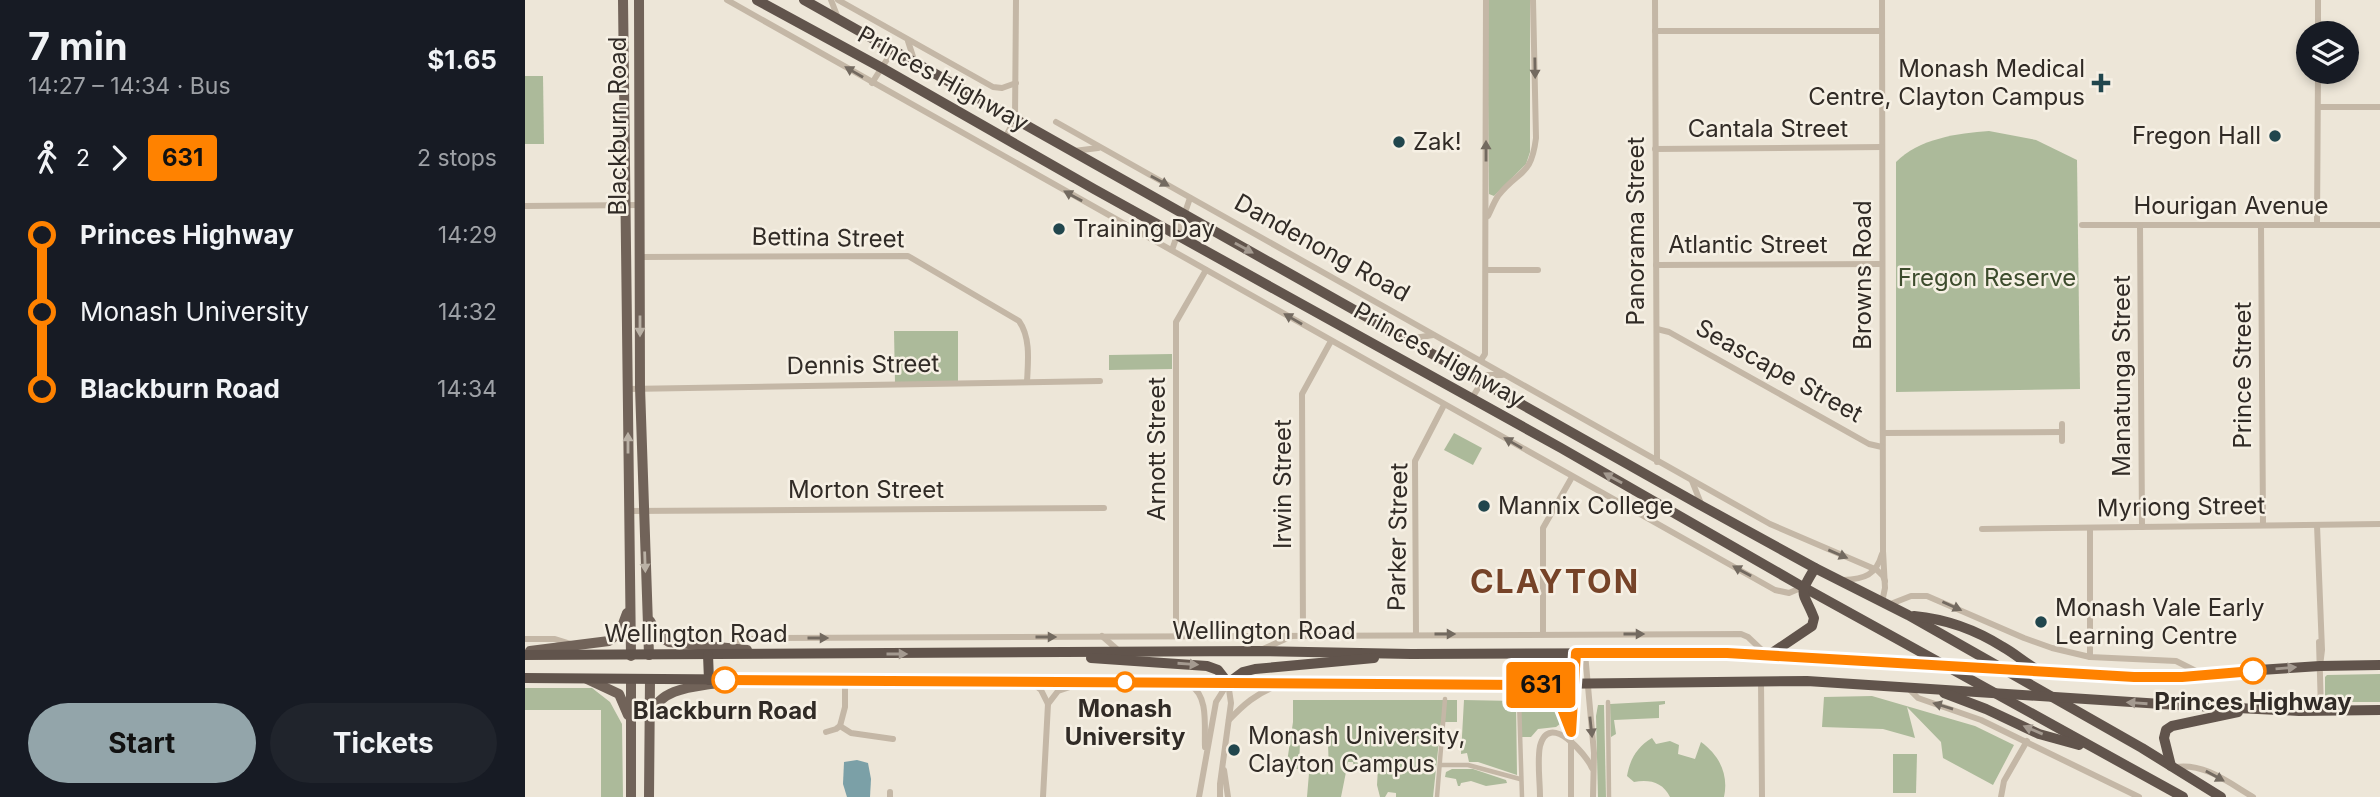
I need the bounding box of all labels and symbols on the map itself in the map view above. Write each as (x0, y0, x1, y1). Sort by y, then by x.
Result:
street label: Princes Highway (853, 20, 1034, 137)
street label: Blackburn Road (603, 37, 632, 216)
place label: Monash Medical Centre, Clayton Campus (1808, 54, 2085, 111)
one-way arrow (1529, 57, 1540, 79)
one-way arrow (844, 66, 863, 78)
marker: Monash Medical Centre, Clayton Campus (2091, 73, 2111, 93)
street label: Cantala Street (1688, 114, 1848, 143)
place label: Fregon Hall (2132, 121, 2261, 150)
place label: Zak! (1413, 127, 1462, 156)
marker: Fregon Hall (2267, 128, 2283, 144)
marker: Zak! (1391, 134, 1407, 150)
street label: Panorama Street (1621, 136, 1650, 325)
one-way arrow (1480, 140, 1492, 162)
one-way arrow (1150, 175, 1169, 187)
street label: Dandenong Road (1230, 187, 1415, 308)
one-way arrow (1064, 190, 1083, 202)
street label: Hourigan Avenue (2133, 191, 2329, 220)
street label: Browns Road (1848, 200, 1877, 350)
place label: Training Day (1073, 214, 1215, 243)
marker: Training Day (1051, 221, 1067, 237)
street label: Bettina Street (751, 222, 905, 253)
street label: Atlantic Street (1668, 230, 1828, 259)
one-way arrow (1234, 242, 1254, 254)
park label: Fregon Reserve (1898, 263, 2076, 292)
street label: Manatunga Street (2107, 275, 2136, 477)
street label: Princes Highway (1349, 296, 1530, 413)
street label: Prince Street (2228, 301, 2257, 448)
one-way arrow (1283, 313, 1303, 325)
street label: Seascape Street (1691, 313, 1868, 428)
one-way arrow (634, 315, 646, 337)
street label: Dennis Street (786, 349, 940, 380)
street label: Arnott Street (1142, 377, 1171, 521)
street label: Irwin Street (1268, 419, 1297, 549)
one-way arrow (622, 431, 634, 453)
one-way arrow (1503, 437, 1522, 449)
street label: Parker Street (1382, 462, 1413, 611)
one-way arrow (1603, 472, 1623, 484)
street label: Morton Street (788, 475, 944, 504)
place label: Mannix College (1498, 491, 1673, 520)
street label: Myriong Street (2097, 491, 2266, 522)
marker: Mannix College (1476, 498, 1492, 514)
one-way arrow (1828, 549, 1849, 560)
one-way arrow (640, 552, 651, 574)
district label: CLAYTON (1470, 562, 1640, 601)
one-way arrow (1732, 566, 1752, 577)
place label: Monash Vale Early Learning Centre (2055, 593, 2264, 650)
one-way arrow (1942, 600, 1962, 612)
marker: Monash Vale Early Learning Centre (2033, 614, 2049, 630)
street label: Wellington Road (1172, 616, 1356, 645)
street label: Wellington Road (604, 619, 788, 648)
one-way arrow (1434, 628, 1456, 640)
one-way arrow (1624, 628, 1646, 640)
one-way arrow (1035, 631, 1057, 642)
one-way arrow (808, 632, 830, 644)
one-way arrow (886, 648, 908, 660)
marker: Princes Highway (2240, 658, 2266, 684)
one-way arrow (1177, 659, 1199, 670)
line badge: 631 (1501, 662, 1581, 708)
one-way arrow (2275, 662, 2297, 673)
marker: Blackburn Road (712, 667, 738, 693)
marker: Monash University (1115, 672, 1135, 692)
place label: Princes Highway (2154, 687, 2352, 716)
place label: Monash University (1065, 694, 1186, 751)
place label: Blackburn Road (633, 696, 817, 725)
one-way arrow (2126, 697, 2148, 708)
one-way arrow (1932, 700, 1953, 710)
one-way arrow (1586, 716, 1597, 738)
place label: Monash University, Clayton Campus (1248, 721, 1465, 778)
one-way arrow (2022, 725, 2043, 736)
marker: Monash University, Clayton Campus (1226, 742, 1242, 758)
one-way arrow (2206, 769, 2225, 782)

